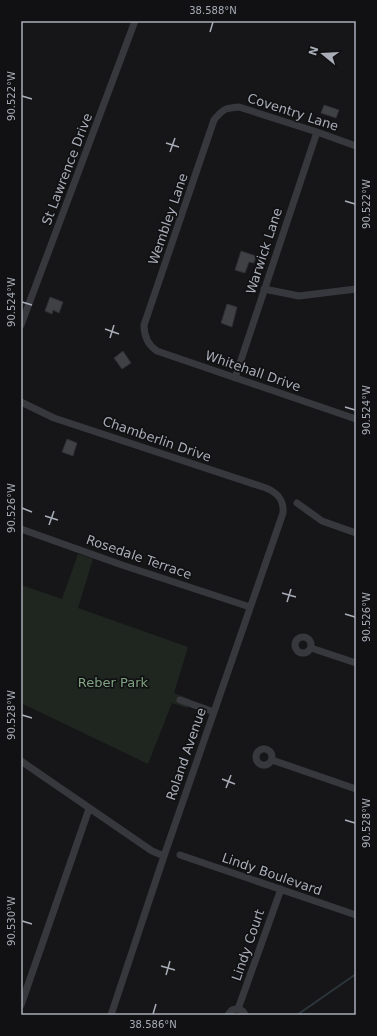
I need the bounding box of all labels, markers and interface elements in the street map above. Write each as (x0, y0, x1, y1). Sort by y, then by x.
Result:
text: 38.588°N (189, 5, 237, 16)
north arrow (303, 34, 343, 74)
text: N (306, 45, 322, 57)
text: 90.522°W (6, 71, 17, 121)
street label: Coventry Lane (246, 90, 340, 134)
street label: St Lawrence Drive (39, 111, 95, 227)
street label: Wembley Lane (145, 171, 191, 267)
text: 90.522°W (361, 179, 372, 229)
street label: Warwick Lane (243, 206, 285, 296)
text: 90.524°W (6, 277, 17, 327)
street label: Whitehall Drive (203, 348, 303, 394)
text: 90.524°W (361, 385, 372, 435)
street label: Chamberlin Drive (101, 413, 213, 465)
text: 90.526°W (6, 483, 17, 533)
street label: Rosedale Terrace (84, 532, 194, 582)
text: 90.526°W (361, 592, 372, 642)
park label: Reber Park (78, 675, 149, 690)
text: 90.528°W (6, 690, 17, 740)
street label: Roland Avenue (163, 706, 209, 802)
text: 90.528°W (361, 798, 372, 848)
street label: Lindy Boulevard (220, 850, 324, 898)
text: 90.530°W (6, 896, 17, 946)
street label: Lindy Court (229, 907, 267, 983)
text: 38.586°N (129, 1019, 177, 1030)

